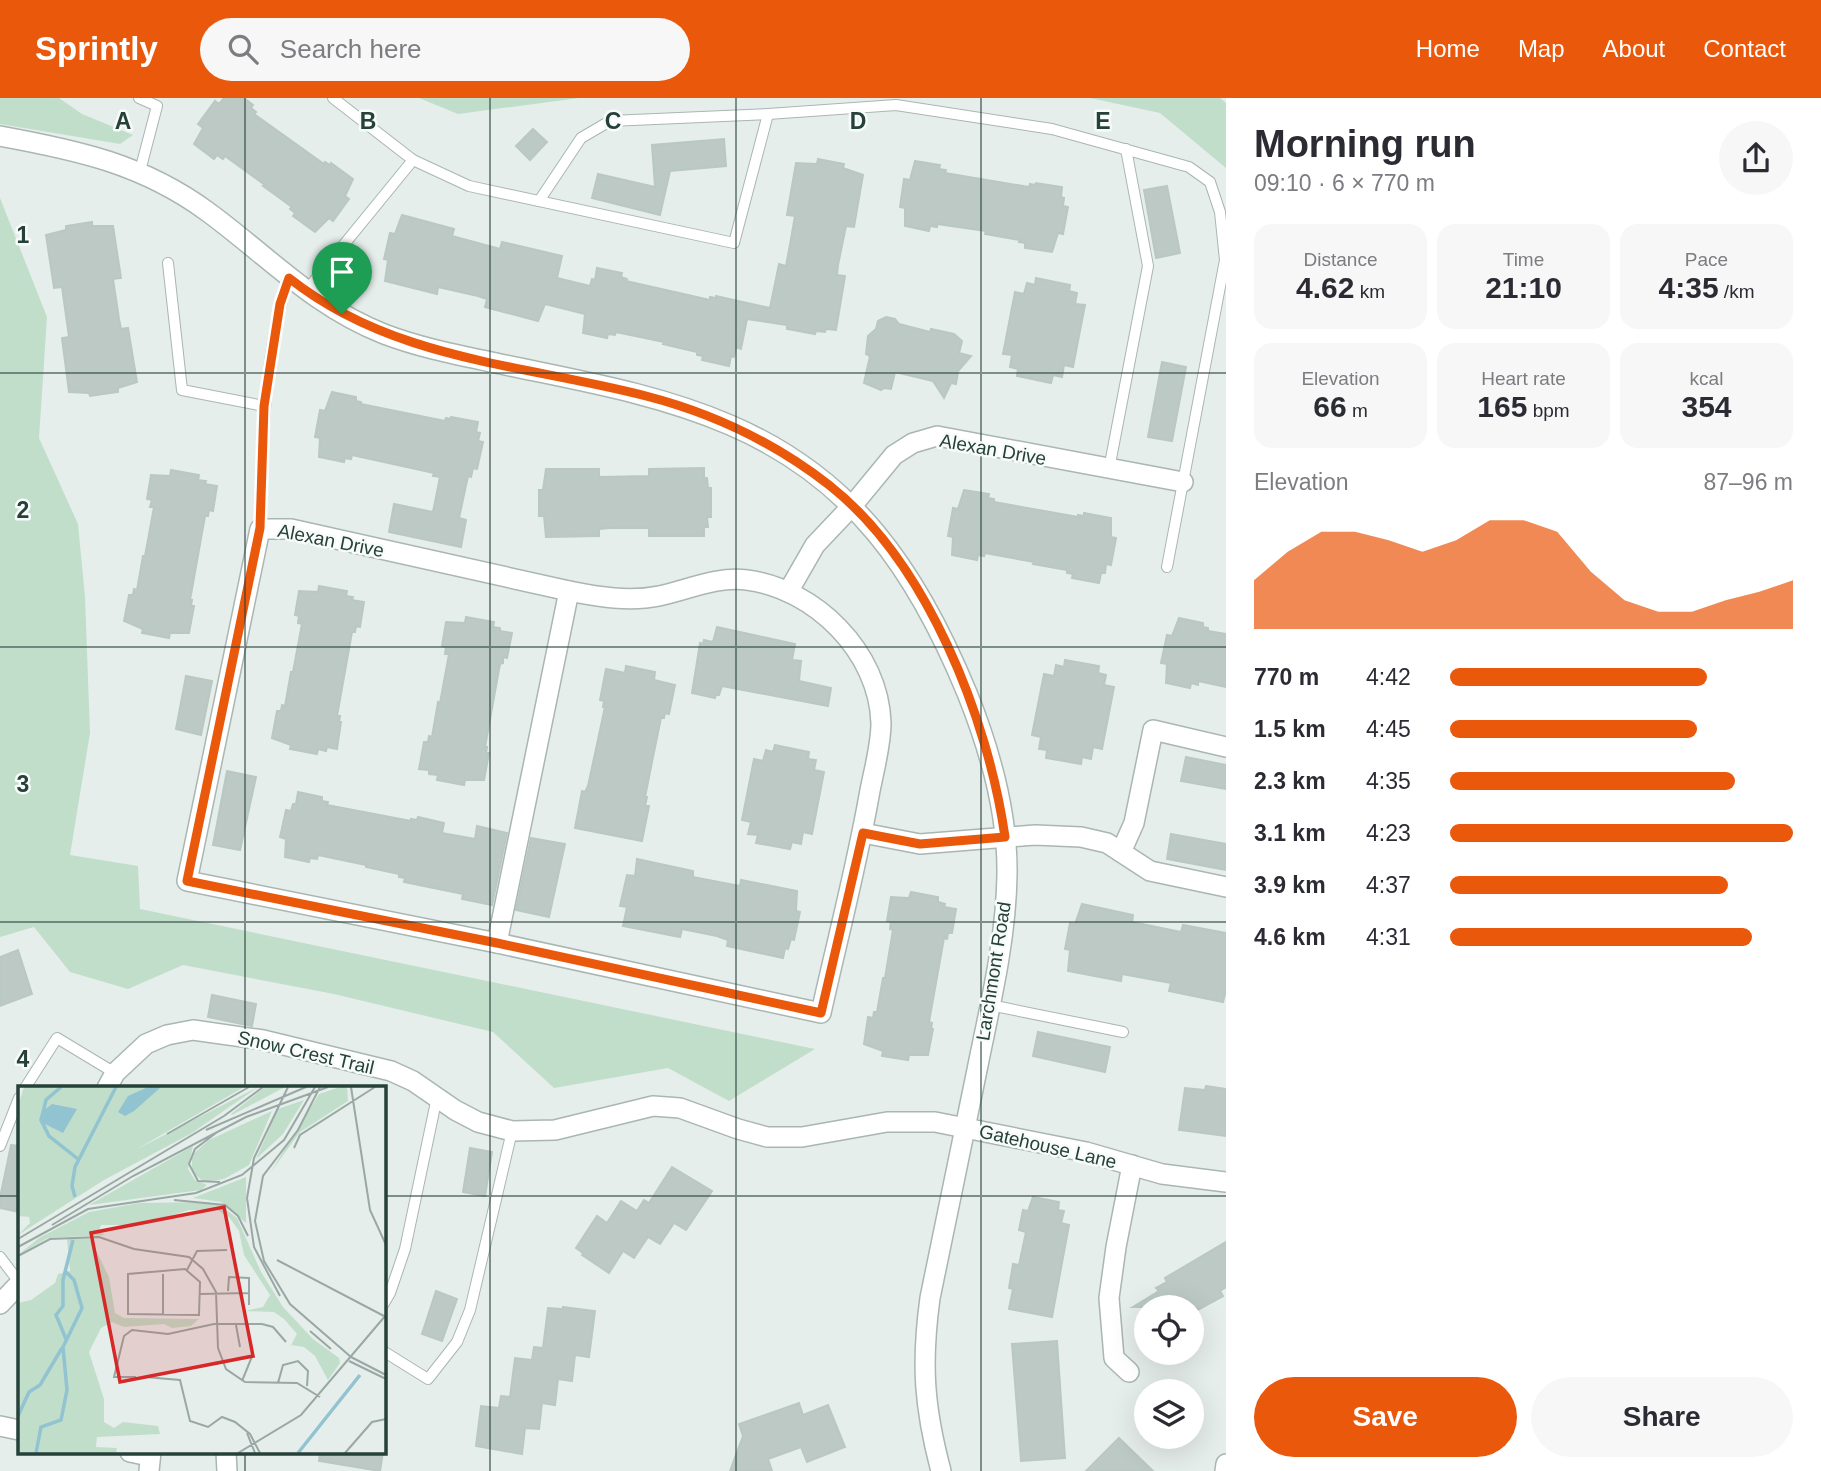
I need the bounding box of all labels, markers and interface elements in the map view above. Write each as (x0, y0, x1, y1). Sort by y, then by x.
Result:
search box (200, 18, 690, 81)
text: Sprintly (35, 30, 158, 67)
icon: search (224, 30, 262, 68)
text: Search here (280, 34, 422, 64)
text: Home (1416, 35, 1480, 62)
text: Map (1518, 35, 1565, 62)
text: About (1603, 35, 1665, 62)
text: Contact (1703, 35, 1786, 62)
text: A (115, 108, 131, 134)
text: B (360, 108, 376, 134)
text: C (605, 108, 621, 134)
text: D (850, 108, 866, 134)
text: E (1095, 108, 1111, 134)
button: share (1719, 121, 1793, 195)
text: Morning run (1254, 123, 1476, 165)
text: 09:10 · 6 × 770 m (1254, 170, 1435, 196)
text: 1 (17, 222, 30, 248)
pin (312, 242, 372, 314)
text: Distance (1304, 249, 1377, 270)
text: Time (1503, 249, 1544, 270)
text: Pace (1685, 249, 1728, 270)
icon: arrive (323, 253, 361, 291)
text: 4.62 (1296, 271, 1354, 304)
text: 21:10 (1485, 271, 1562, 304)
text: 4:35 (1659, 271, 1719, 304)
text: km (1354, 281, 1385, 302)
text: /km (1719, 281, 1754, 302)
text: Elevation (1301, 368, 1380, 389)
text: Heart rate (1481, 368, 1566, 389)
text: kcal (1690, 368, 1723, 389)
text: 66 (1313, 390, 1347, 423)
text: 165 (1477, 390, 1527, 423)
text: 354 (1681, 390, 1732, 423)
text: m (1347, 400, 1368, 421)
text: bpm (1527, 400, 1570, 421)
street label: Alexan Drive (938, 430, 1048, 469)
text: Elevation (1254, 469, 1349, 495)
text: 87–96 m (1703, 469, 1793, 495)
text: 2 (17, 497, 29, 523)
street label: Alexan Drive (276, 520, 386, 561)
text: 770 m (1254, 664, 1319, 690)
text: 4:42 (1366, 664, 1411, 690)
text: 1.5 km (1254, 716, 1326, 742)
text: 4:45 (1366, 716, 1411, 742)
text: 2.3 km (1254, 768, 1326, 794)
text: 4:35 (1366, 768, 1411, 794)
text: 3 (17, 771, 29, 797)
text: 3.1 km (1254, 820, 1326, 846)
text: 4:23 (1366, 820, 1411, 846)
text: 3.9 km (1254, 872, 1326, 898)
text: 4:37 (1366, 872, 1411, 898)
street label: Larchmont Road (972, 900, 1015, 1042)
text: 4.6 km (1254, 924, 1326, 950)
text: 4:31 (1366, 924, 1411, 950)
street label: Snow Crest Trail (236, 1027, 376, 1078)
text: 4 (17, 1046, 30, 1072)
inset map (18, 1086, 385, 1454)
street label: Gatehouse Lane (977, 1120, 1119, 1173)
map controls (1134, 1295, 1204, 1449)
button: locate (1134, 1295, 1204, 1365)
button: Save (1254, 1377, 1517, 1457)
button: Share (1531, 1377, 1793, 1457)
button: layers (1134, 1379, 1204, 1449)

